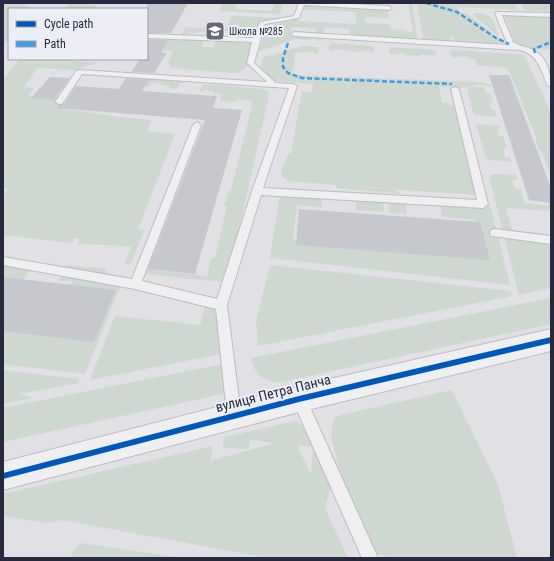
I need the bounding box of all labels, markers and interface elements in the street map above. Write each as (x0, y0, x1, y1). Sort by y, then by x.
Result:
legend (8, 8, 148, 60)
text: Cycle path (44, 17, 94, 31)
school or university icon: Школа №285 (204, 20, 226, 42)
place label: Школа №285 (229, 26, 283, 37)
text: Path (44, 37, 66, 51)
street label: вулиця Петра Панча (214, 371, 332, 415)

